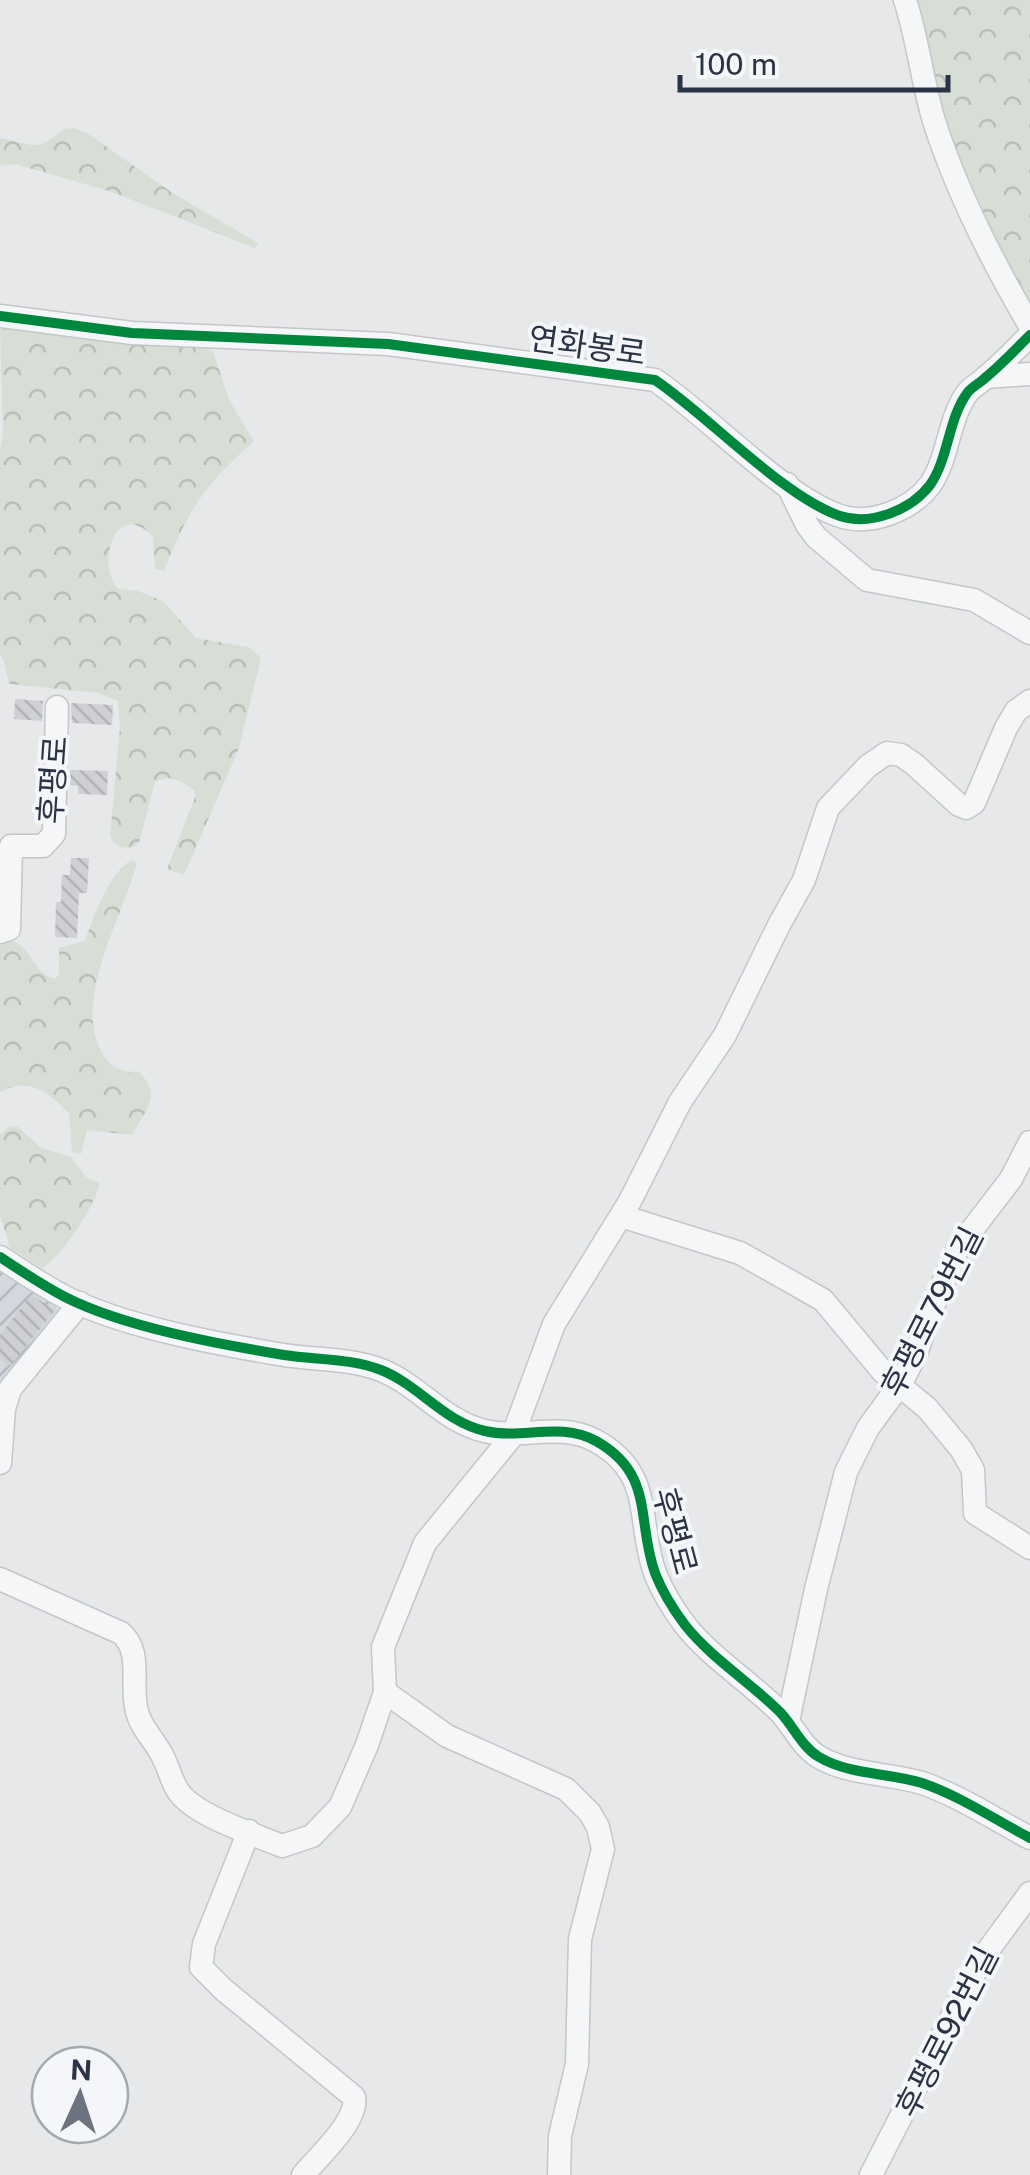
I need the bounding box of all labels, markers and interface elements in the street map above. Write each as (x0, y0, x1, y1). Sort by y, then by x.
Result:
scale bar (680, 30, 948, 92)
text: 100 m (695, 46, 777, 82)
street label: 연화봉로 (526, 319, 648, 372)
street label: 후평로 (31, 735, 74, 825)
street label: 후평로79번길 (873, 1221, 990, 1403)
street label: 후평로 (646, 1483, 705, 1578)
street label: 후평로92번길 (888, 1940, 1005, 2123)
north arrow (30, 2045, 130, 2145)
text: N (70, 2052, 93, 2087)

